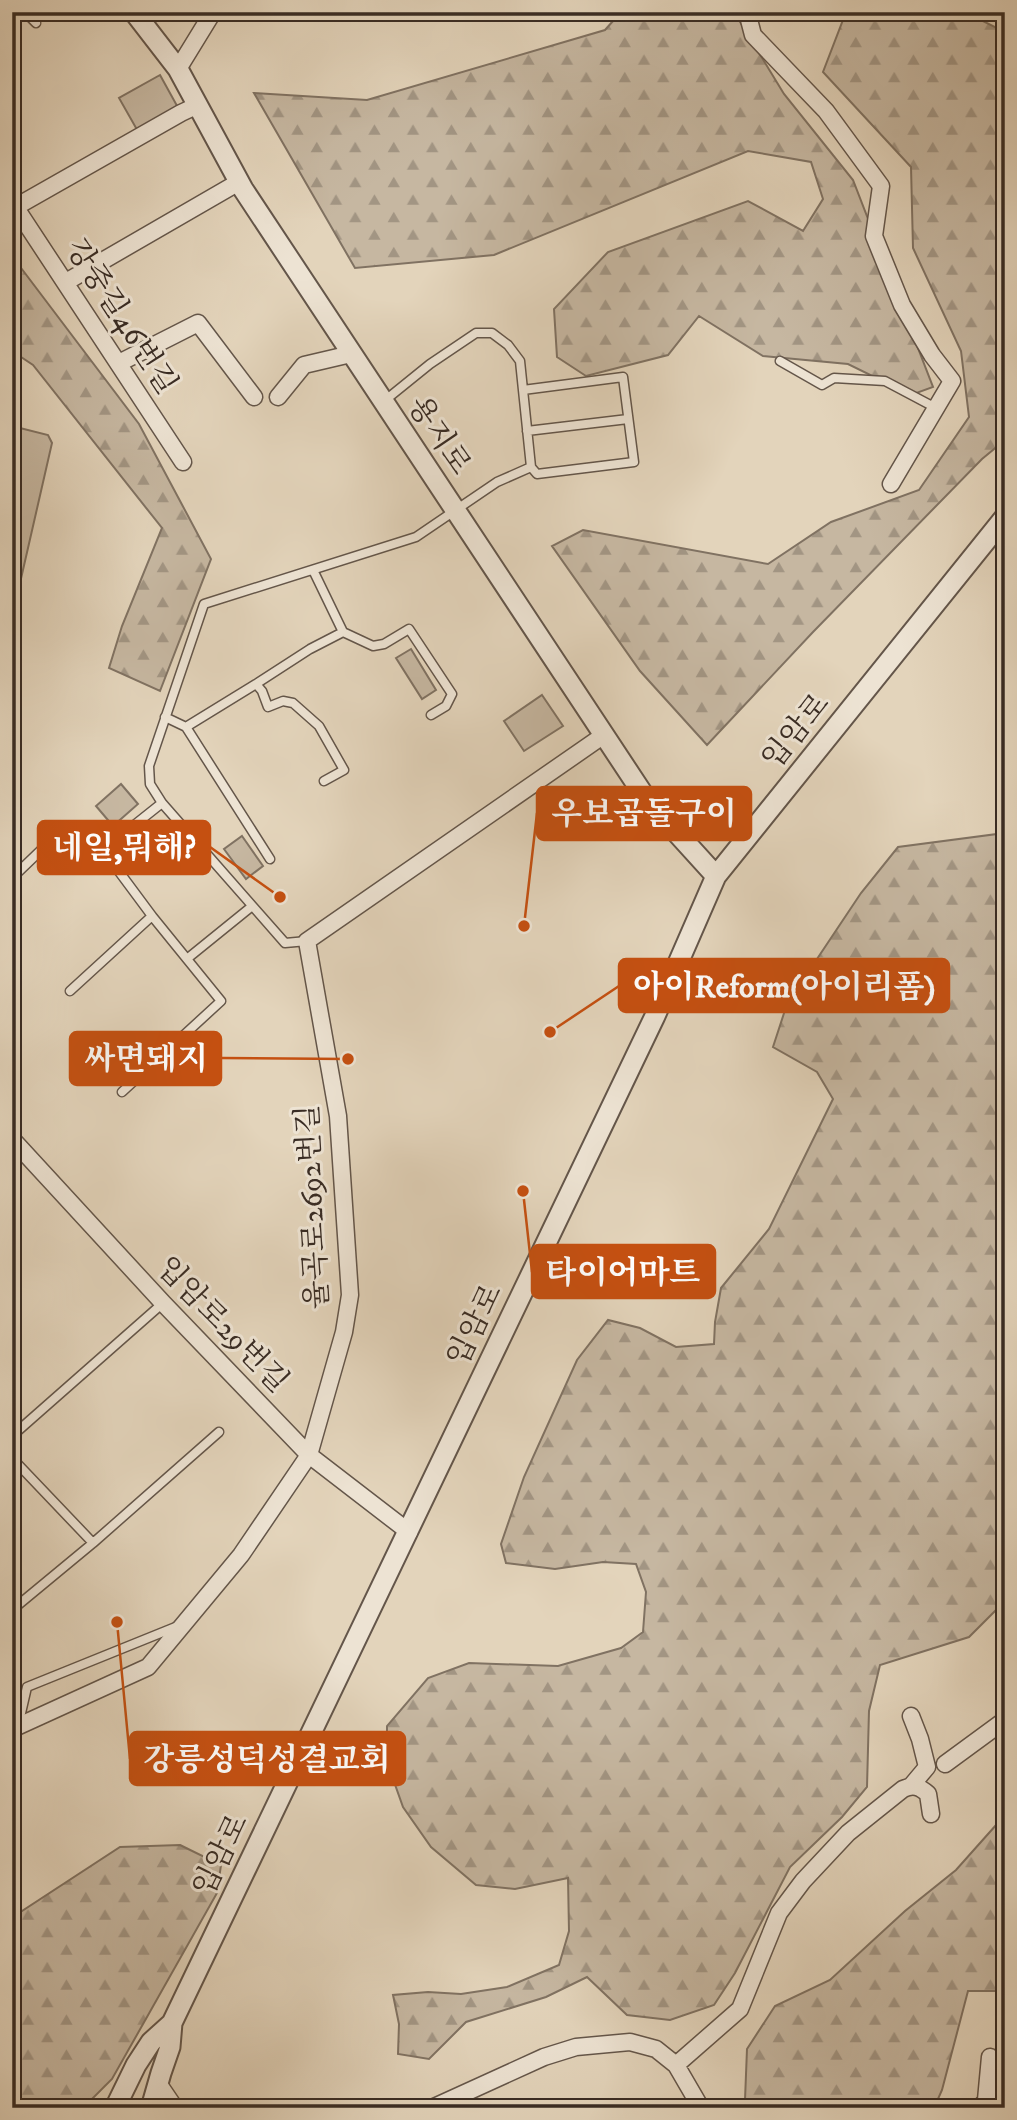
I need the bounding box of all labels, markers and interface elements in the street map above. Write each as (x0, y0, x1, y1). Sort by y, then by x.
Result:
street label: 강중길46번길 (57, 232, 185, 401)
street label: 용지로 (399, 389, 478, 482)
street label: 입암로 (754, 687, 838, 777)
callout: 우보곱돌구이 (537, 787, 751, 840)
text: 우보곱돌구이 (551, 795, 737, 835)
callout: 네일,뭐해? (38, 821, 210, 874)
text: 네일,뭐해? (52, 829, 196, 869)
callout: 아이Reform(아이리폼) (619, 959, 949, 1012)
text: 아이Reform(아이리폼) (633, 968, 935, 1008)
callout: 싸면돼지 (70, 1032, 221, 1085)
text: 싸면돼지 (84, 1040, 208, 1080)
street label: 율곡로2692번길 (290, 1104, 337, 1310)
callout: 타이어마트 (532, 1245, 715, 1298)
street label: 입암로29번길 (148, 1249, 296, 1401)
text: 타이어마트 (546, 1254, 700, 1294)
street label: 입암로 (440, 1278, 511, 1373)
callout: 강릉성덕성결교회 (130, 1732, 405, 1785)
text: 강릉성덕성결교회 (143, 1741, 391, 1781)
street label: 입암로 (186, 1808, 257, 1903)

